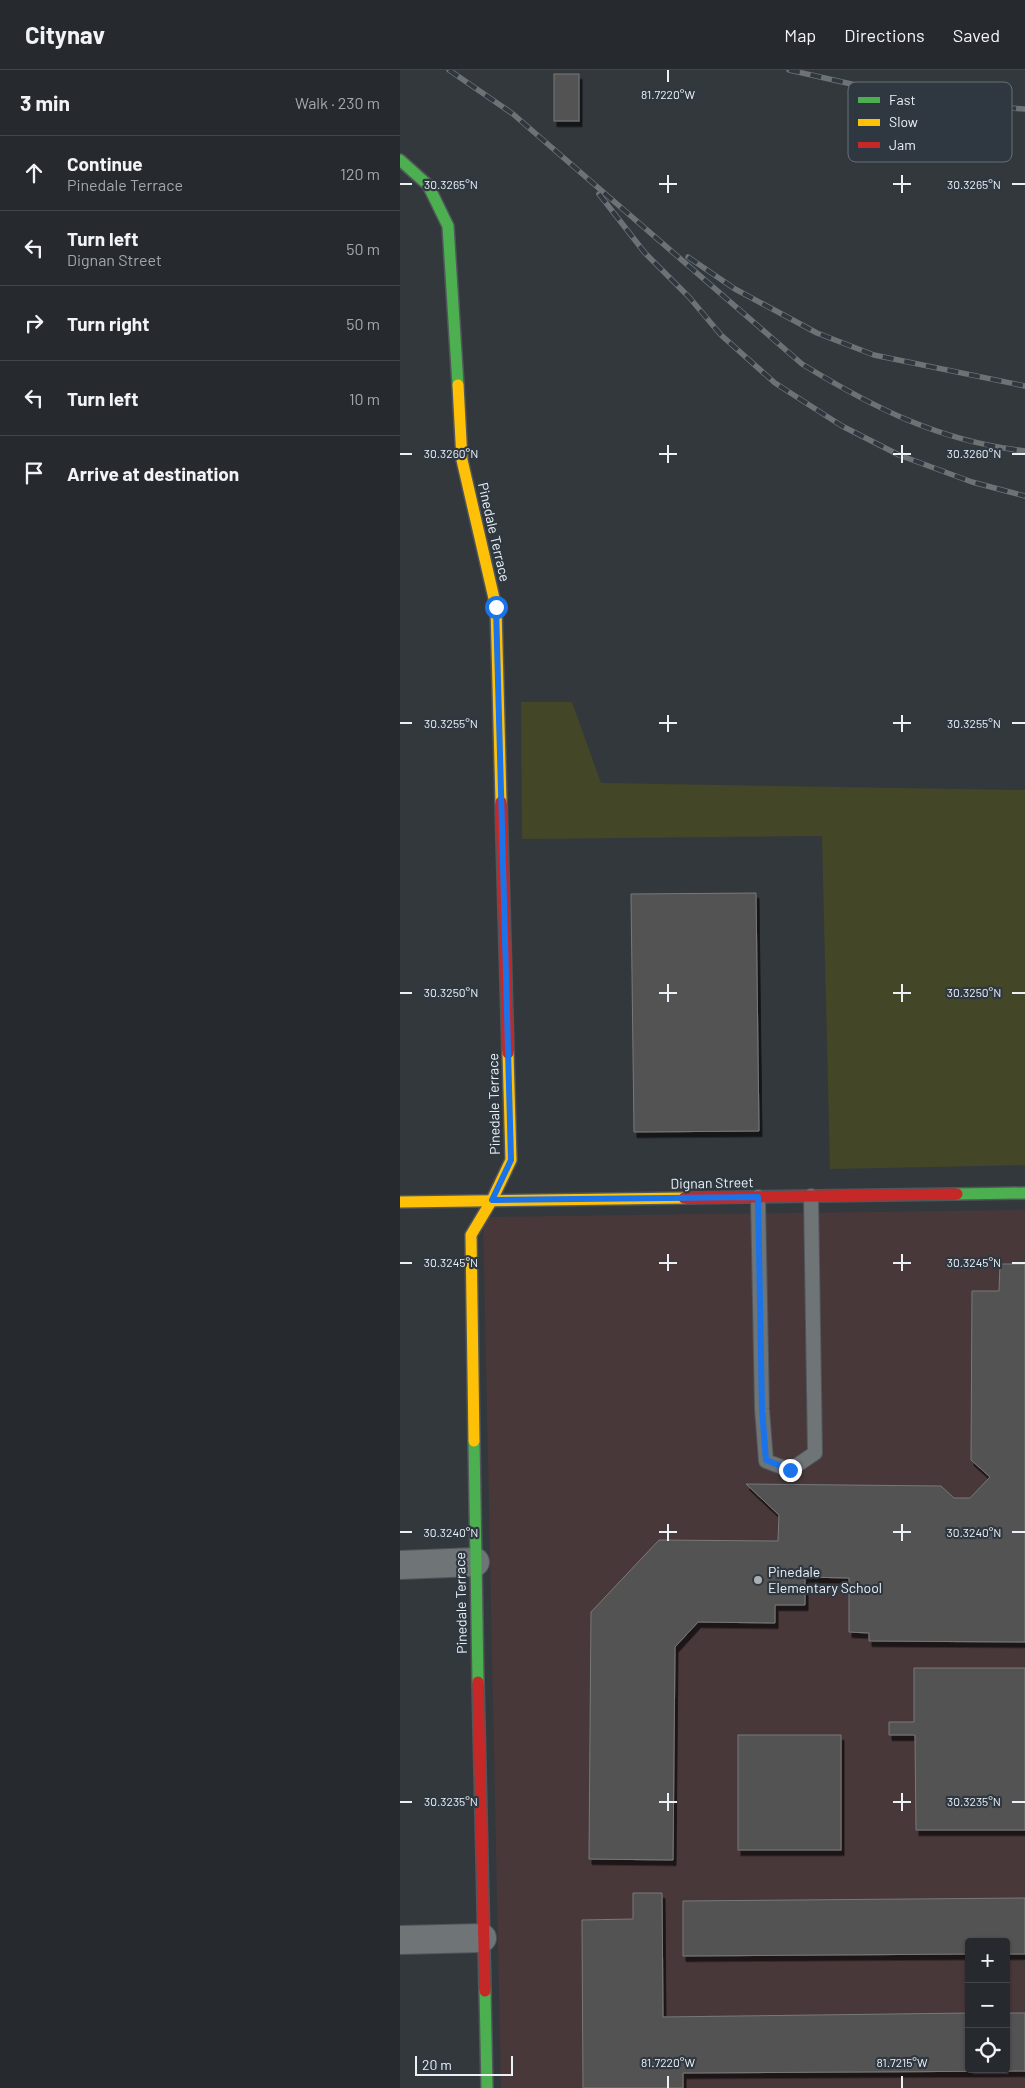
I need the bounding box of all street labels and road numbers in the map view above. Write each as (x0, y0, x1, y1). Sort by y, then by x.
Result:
street label: Pinedale Terrace (475, 481, 514, 583)
street label: Pinedale Terrace (484, 1053, 503, 1155)
street label: Dignan Street (670, 1173, 754, 1192)
street label: Pinedale Terrace (451, 1552, 470, 1654)

